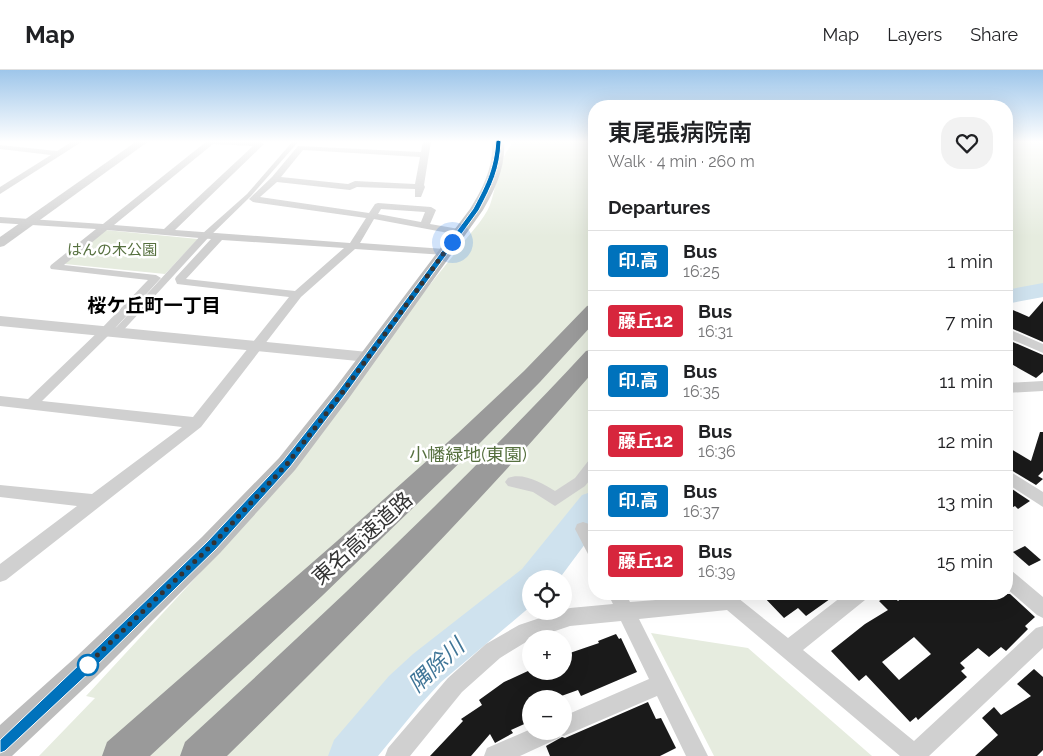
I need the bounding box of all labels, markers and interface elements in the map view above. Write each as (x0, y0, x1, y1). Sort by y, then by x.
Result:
text: Map (25, 20, 75, 49)
text: Map (823, 24, 859, 45)
text: Layers (887, 24, 942, 45)
text: Share (970, 24, 1018, 45)
button: heart (941, 117, 993, 169)
text: 東尾張病院南 (608, 118, 752, 147)
text: Walk · 4 min · 260 m (608, 152, 755, 171)
text: Departures (608, 196, 710, 218)
your location (440, 230, 465, 255)
text: Bus (683, 240, 717, 262)
park label: はんの木公園 (67, 241, 157, 259)
text: 印.高 (618, 250, 658, 271)
text: 1 min (947, 250, 993, 272)
text: 16:25 (683, 262, 720, 281)
district label: 桜ケ丘町一丁目 (87, 294, 221, 316)
text: Bus (698, 300, 732, 322)
text: 藤丘12 (618, 310, 673, 331)
text: 7 min (945, 310, 993, 332)
text: 16:31 (698, 322, 733, 341)
text: Bus (683, 360, 717, 382)
text: 印.高 (618, 370, 658, 391)
text: 11 min (939, 370, 993, 392)
text: 16:35 (683, 382, 720, 401)
text: Bus (698, 420, 732, 442)
text: 藤丘12 (618, 430, 673, 451)
text: 12 min (937, 430, 993, 452)
text: 16:36 (698, 442, 736, 461)
park label: 小幡緑地(東園) (409, 444, 527, 465)
text: Bus (683, 480, 717, 502)
street label: 東名高速道路 (307, 487, 417, 589)
text: 印.高 (618, 490, 658, 511)
text: 13 min (937, 490, 993, 512)
text: 16:37 (683, 502, 720, 521)
text: Bus (698, 540, 732, 562)
text: 藤丘12 (618, 550, 673, 571)
text: 15 min (937, 550, 993, 572)
text: 16:39 (698, 562, 735, 581)
map controls (522, 570, 572, 740)
button: locate (522, 570, 572, 620)
button: + (522, 630, 572, 680)
water label: 隅除川 (403, 632, 470, 697)
unlabelled marker (77, 654, 99, 676)
button: − (522, 690, 572, 740)

